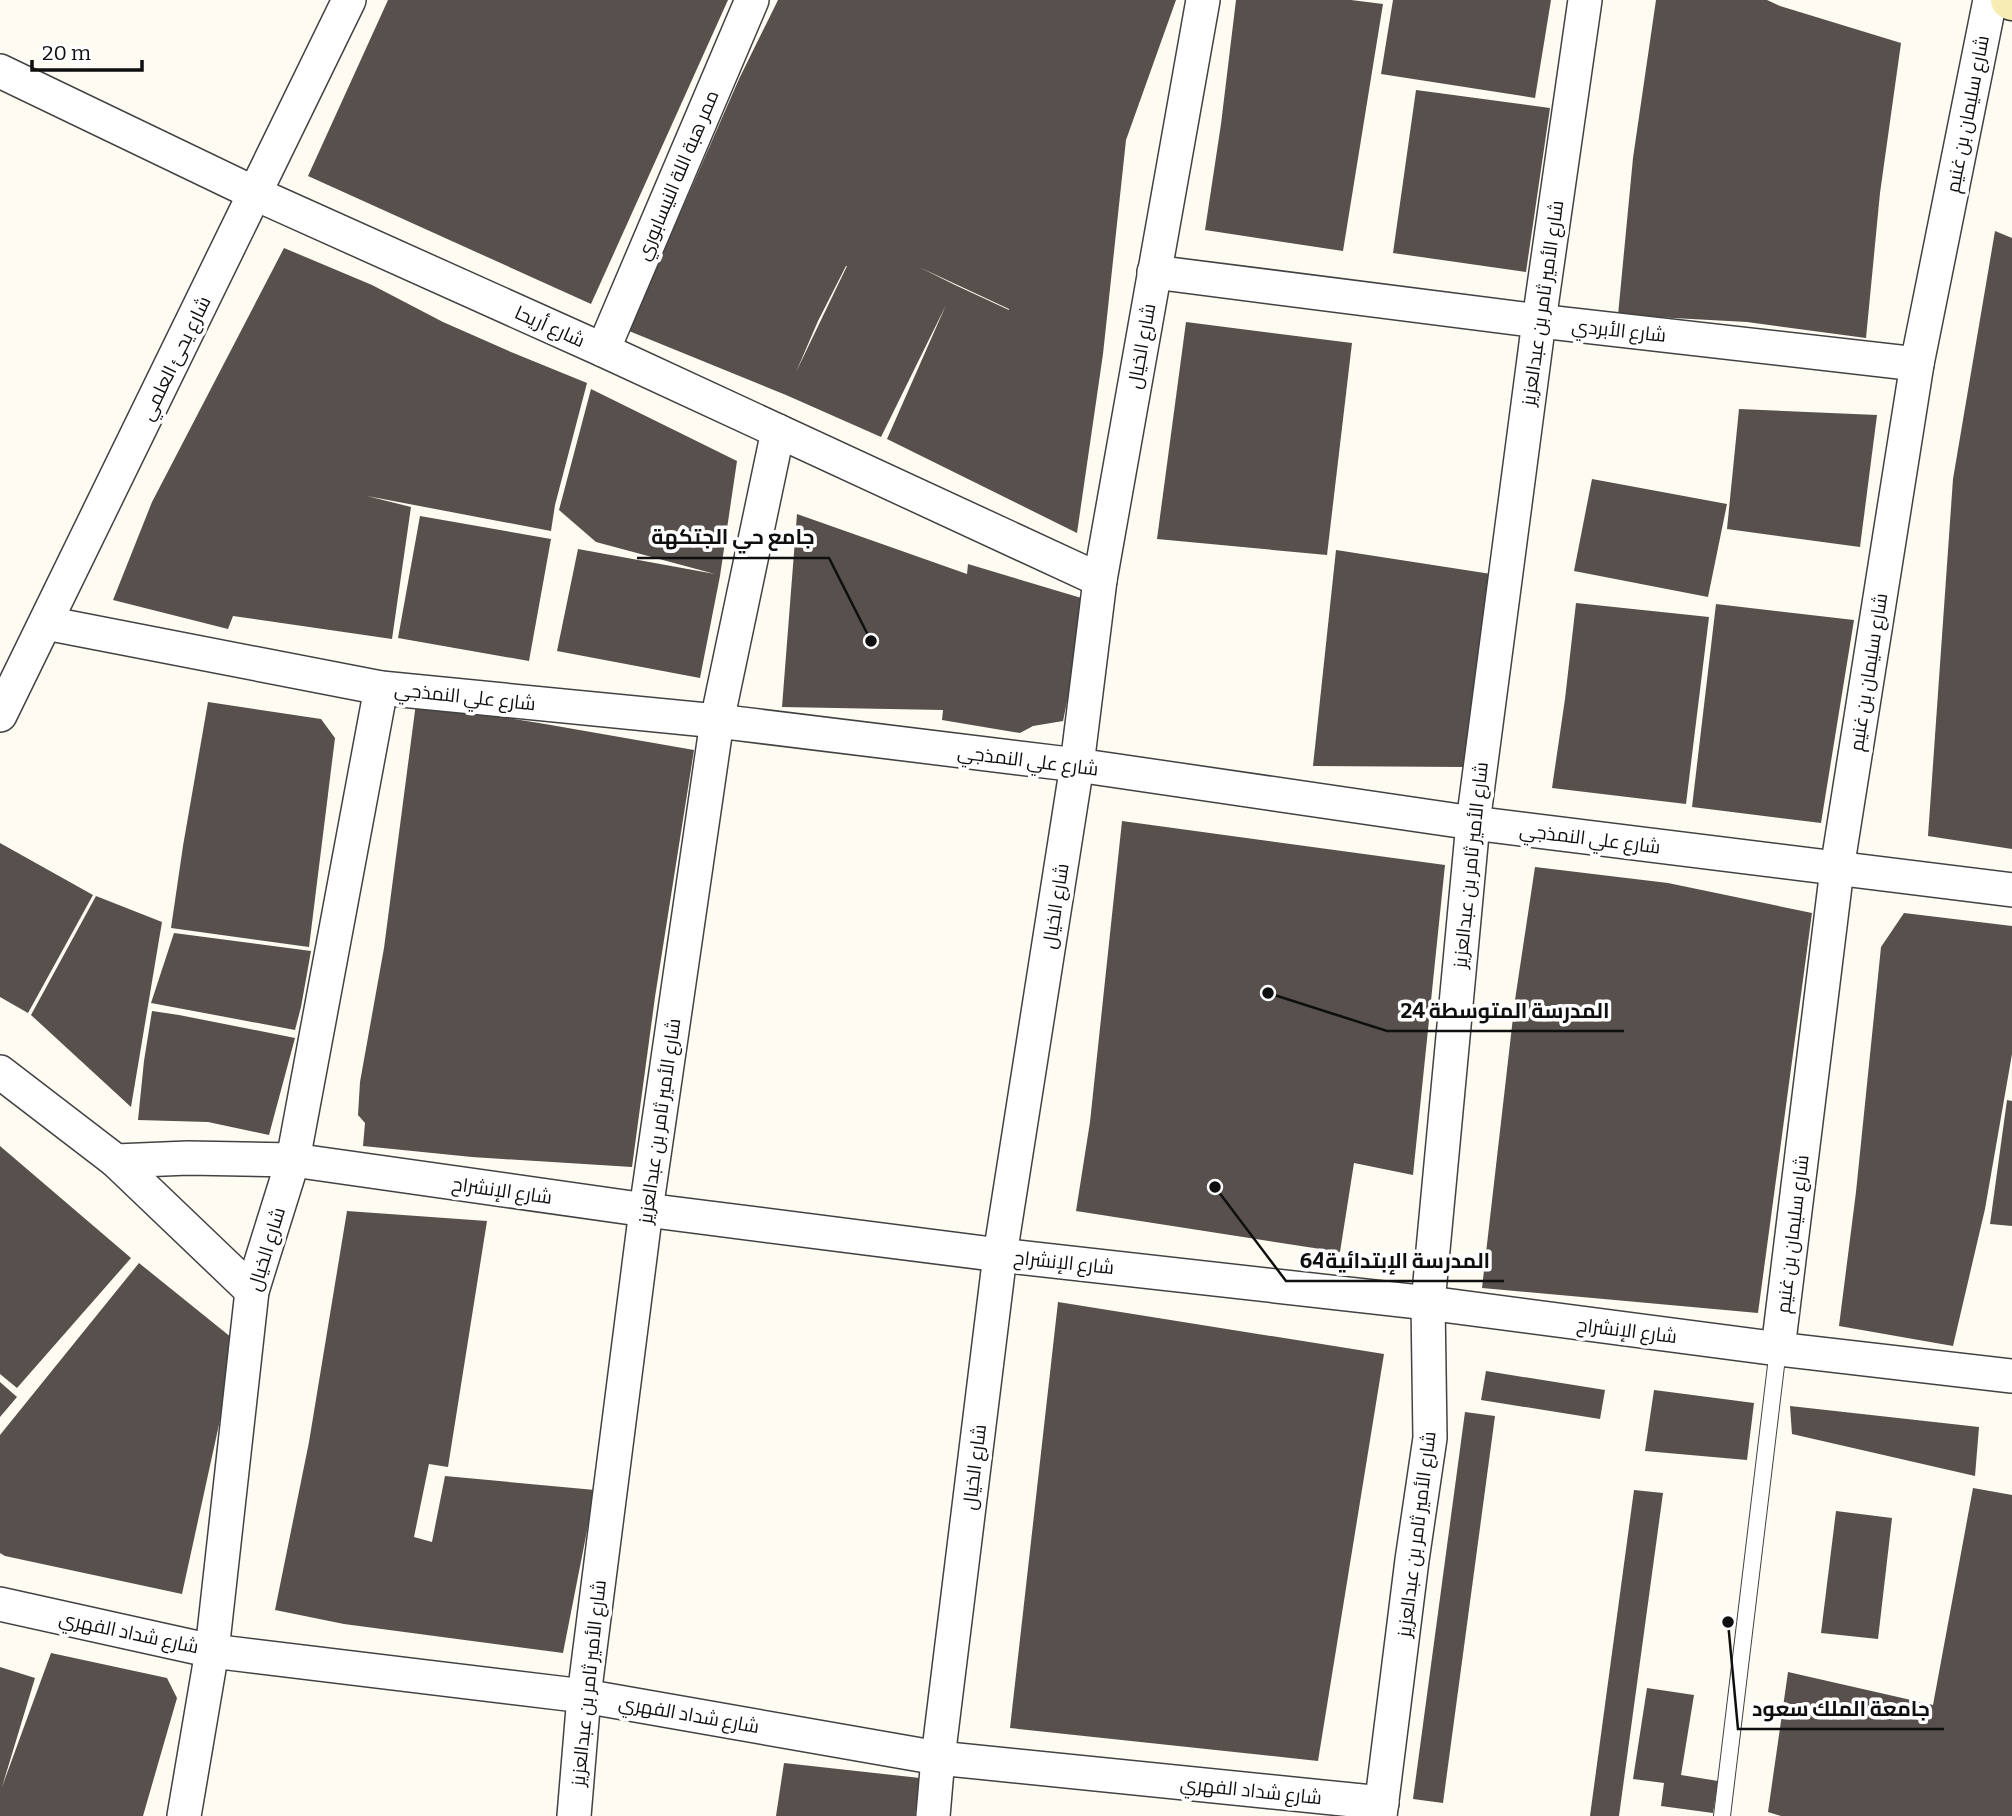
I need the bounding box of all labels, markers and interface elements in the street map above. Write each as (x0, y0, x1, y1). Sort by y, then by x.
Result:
scale bar (32, 28, 142, 72)
street label: شارع سليمان بن غنيم (1941, 34, 1996, 195)
text: 20 m (42, 40, 91, 66)
street label: ممر هبة اللة النيسابوري (631, 87, 726, 265)
street label: شارع الأمير ثامر بن عبدالعزيز (1517, 199, 1570, 409)
street label: شارع يحئ العلمي (135, 292, 218, 426)
street label: شارع أريحا (510, 301, 588, 354)
street label: شارع الخيال (1123, 302, 1162, 391)
street label: شارع الأبردي (1570, 314, 1667, 350)
callout: جامع حي الجتكهة (637, 516, 829, 558)
text: جامع حي الجتكهة (651, 524, 815, 554)
street label: شارع سليمان بن غنيم (1845, 591, 1894, 753)
street label: شارع علي النمذجي (393, 678, 537, 718)
street label: شارع علي النمذجي (956, 740, 1100, 784)
street label: شارع الأمير ثامر بن عبدالعزيز (1448, 761, 1495, 970)
street label: شارع علي النمذجي (1518, 818, 1662, 862)
street label: شارع الخيال (1037, 862, 1076, 951)
callout: المدرسة المتوسطة 24 (1387, 989, 1624, 1031)
text: المدرسة المتوسطة 24 (1400, 998, 1610, 1024)
street label: شارع الأمير ثامر بن عبدالعزيز (634, 1017, 687, 1227)
street label: شارع سليمان بن غنيم (1771, 1153, 1816, 1315)
street label: شارع الإنشراح (450, 1172, 553, 1211)
street label: شارع الخيال (243, 1205, 292, 1294)
callout: المدرسة الإبتدائية64 (1286, 1239, 1504, 1281)
street label: شارع الإنشراح (1012, 1246, 1115, 1281)
text: المدرسة الإبتدائية64 (1300, 1248, 1490, 1275)
street label: شارع الإنشراح (1575, 1313, 1678, 1350)
street label: شارع الخيال (958, 1423, 993, 1512)
street label: شارع الأمير ثامر بن عبدالعزيز (1392, 1430, 1443, 1640)
street label: شارع الأمير ثامر بن عبدالعزيز (566, 1579, 613, 1788)
street label: شارع شداد الفهري (56, 1606, 201, 1661)
callout: جامعة الملك سعود (1738, 1687, 1944, 1729)
street label: شارع شداد الفهري (616, 1691, 761, 1741)
text: جامعة الملك سعود (1752, 1696, 1930, 1722)
street label: شارع شداد الفهري (1179, 1772, 1323, 1812)

